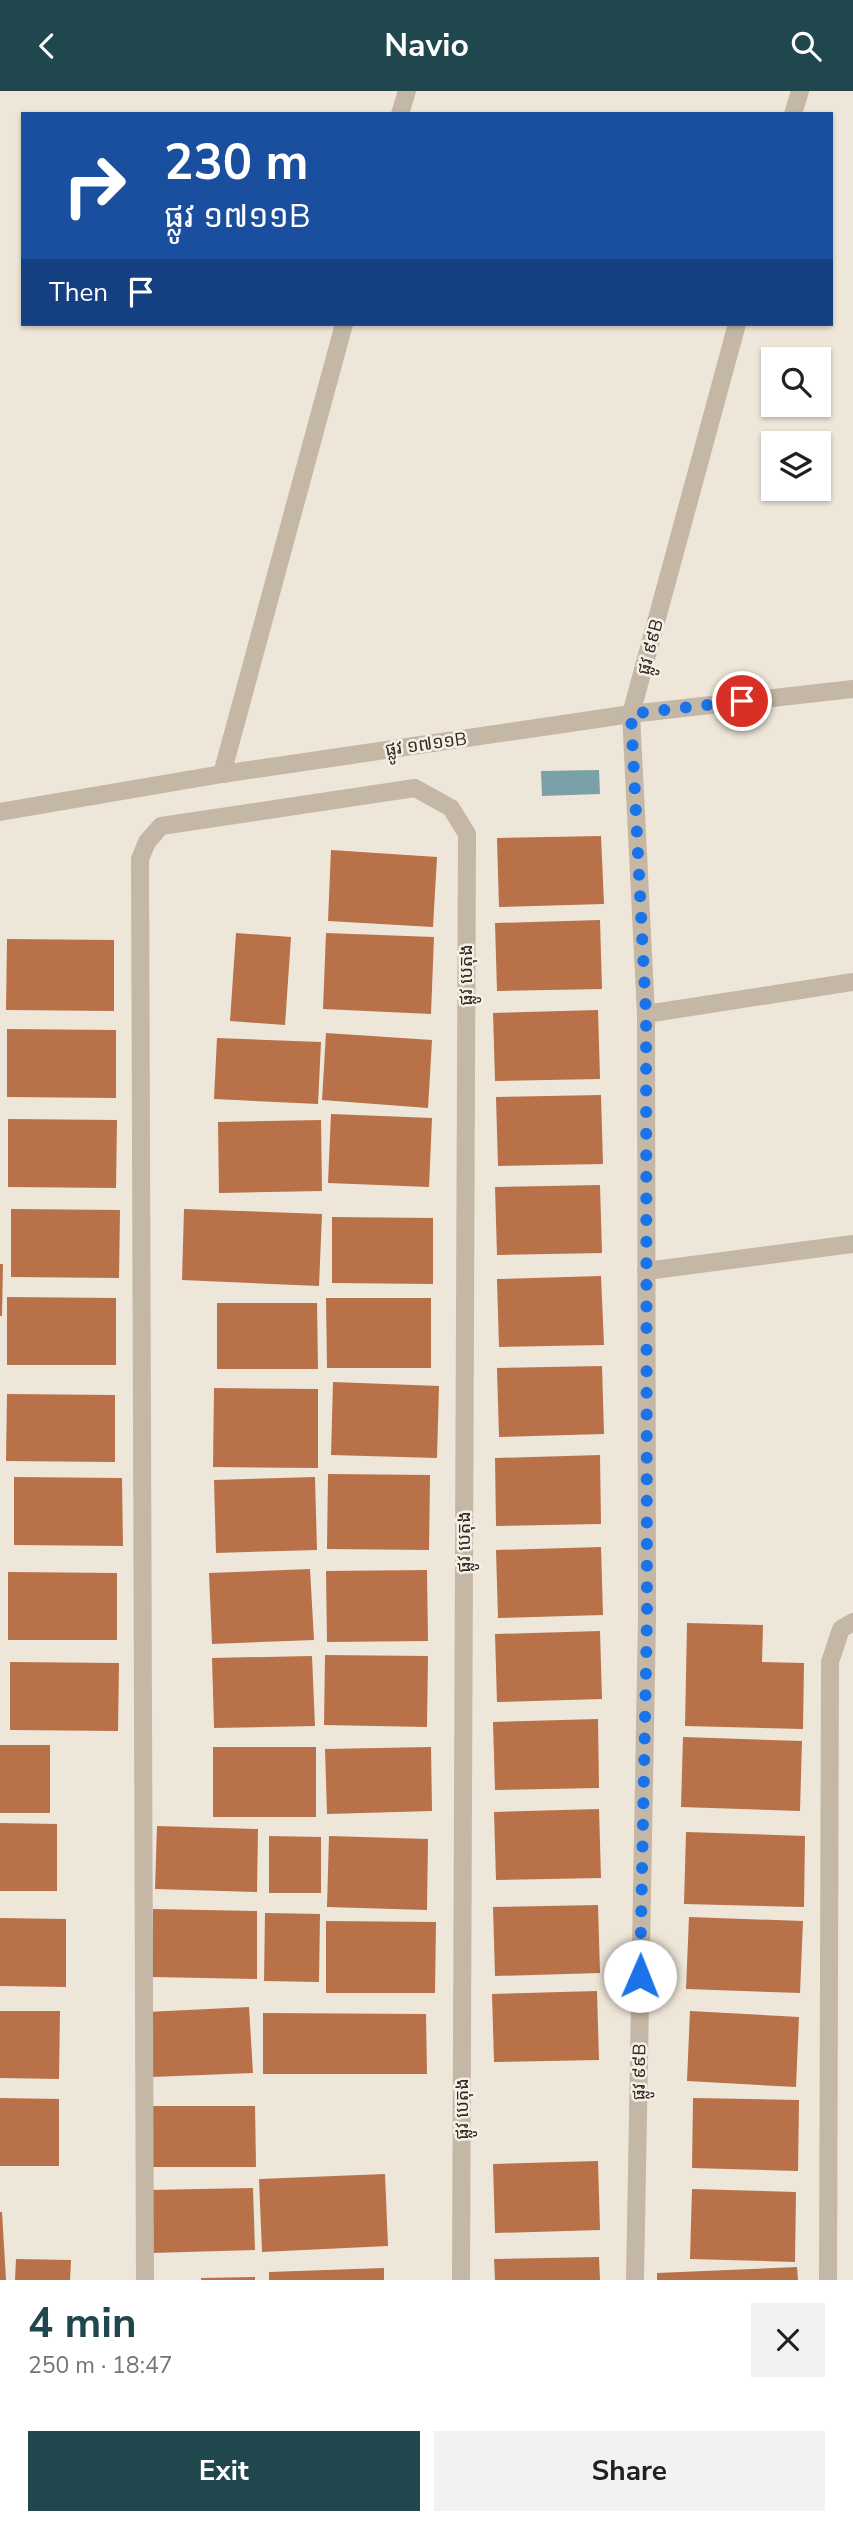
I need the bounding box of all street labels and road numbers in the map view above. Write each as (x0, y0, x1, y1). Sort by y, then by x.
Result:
street label: ផ្លូវ ៩៩B (631, 616, 673, 679)
street label: ផ្លូវ ១៧១១B (384, 726, 469, 766)
street label: ផ្លូវ បេតុង (454, 944, 482, 1006)
street label: ផ្លូវ បេតុង (452, 1511, 480, 1573)
street label: ផ្លូវ ៩៩B (627, 2043, 656, 2101)
street label: ផ្លូវ បេតុង (450, 2078, 478, 2140)

